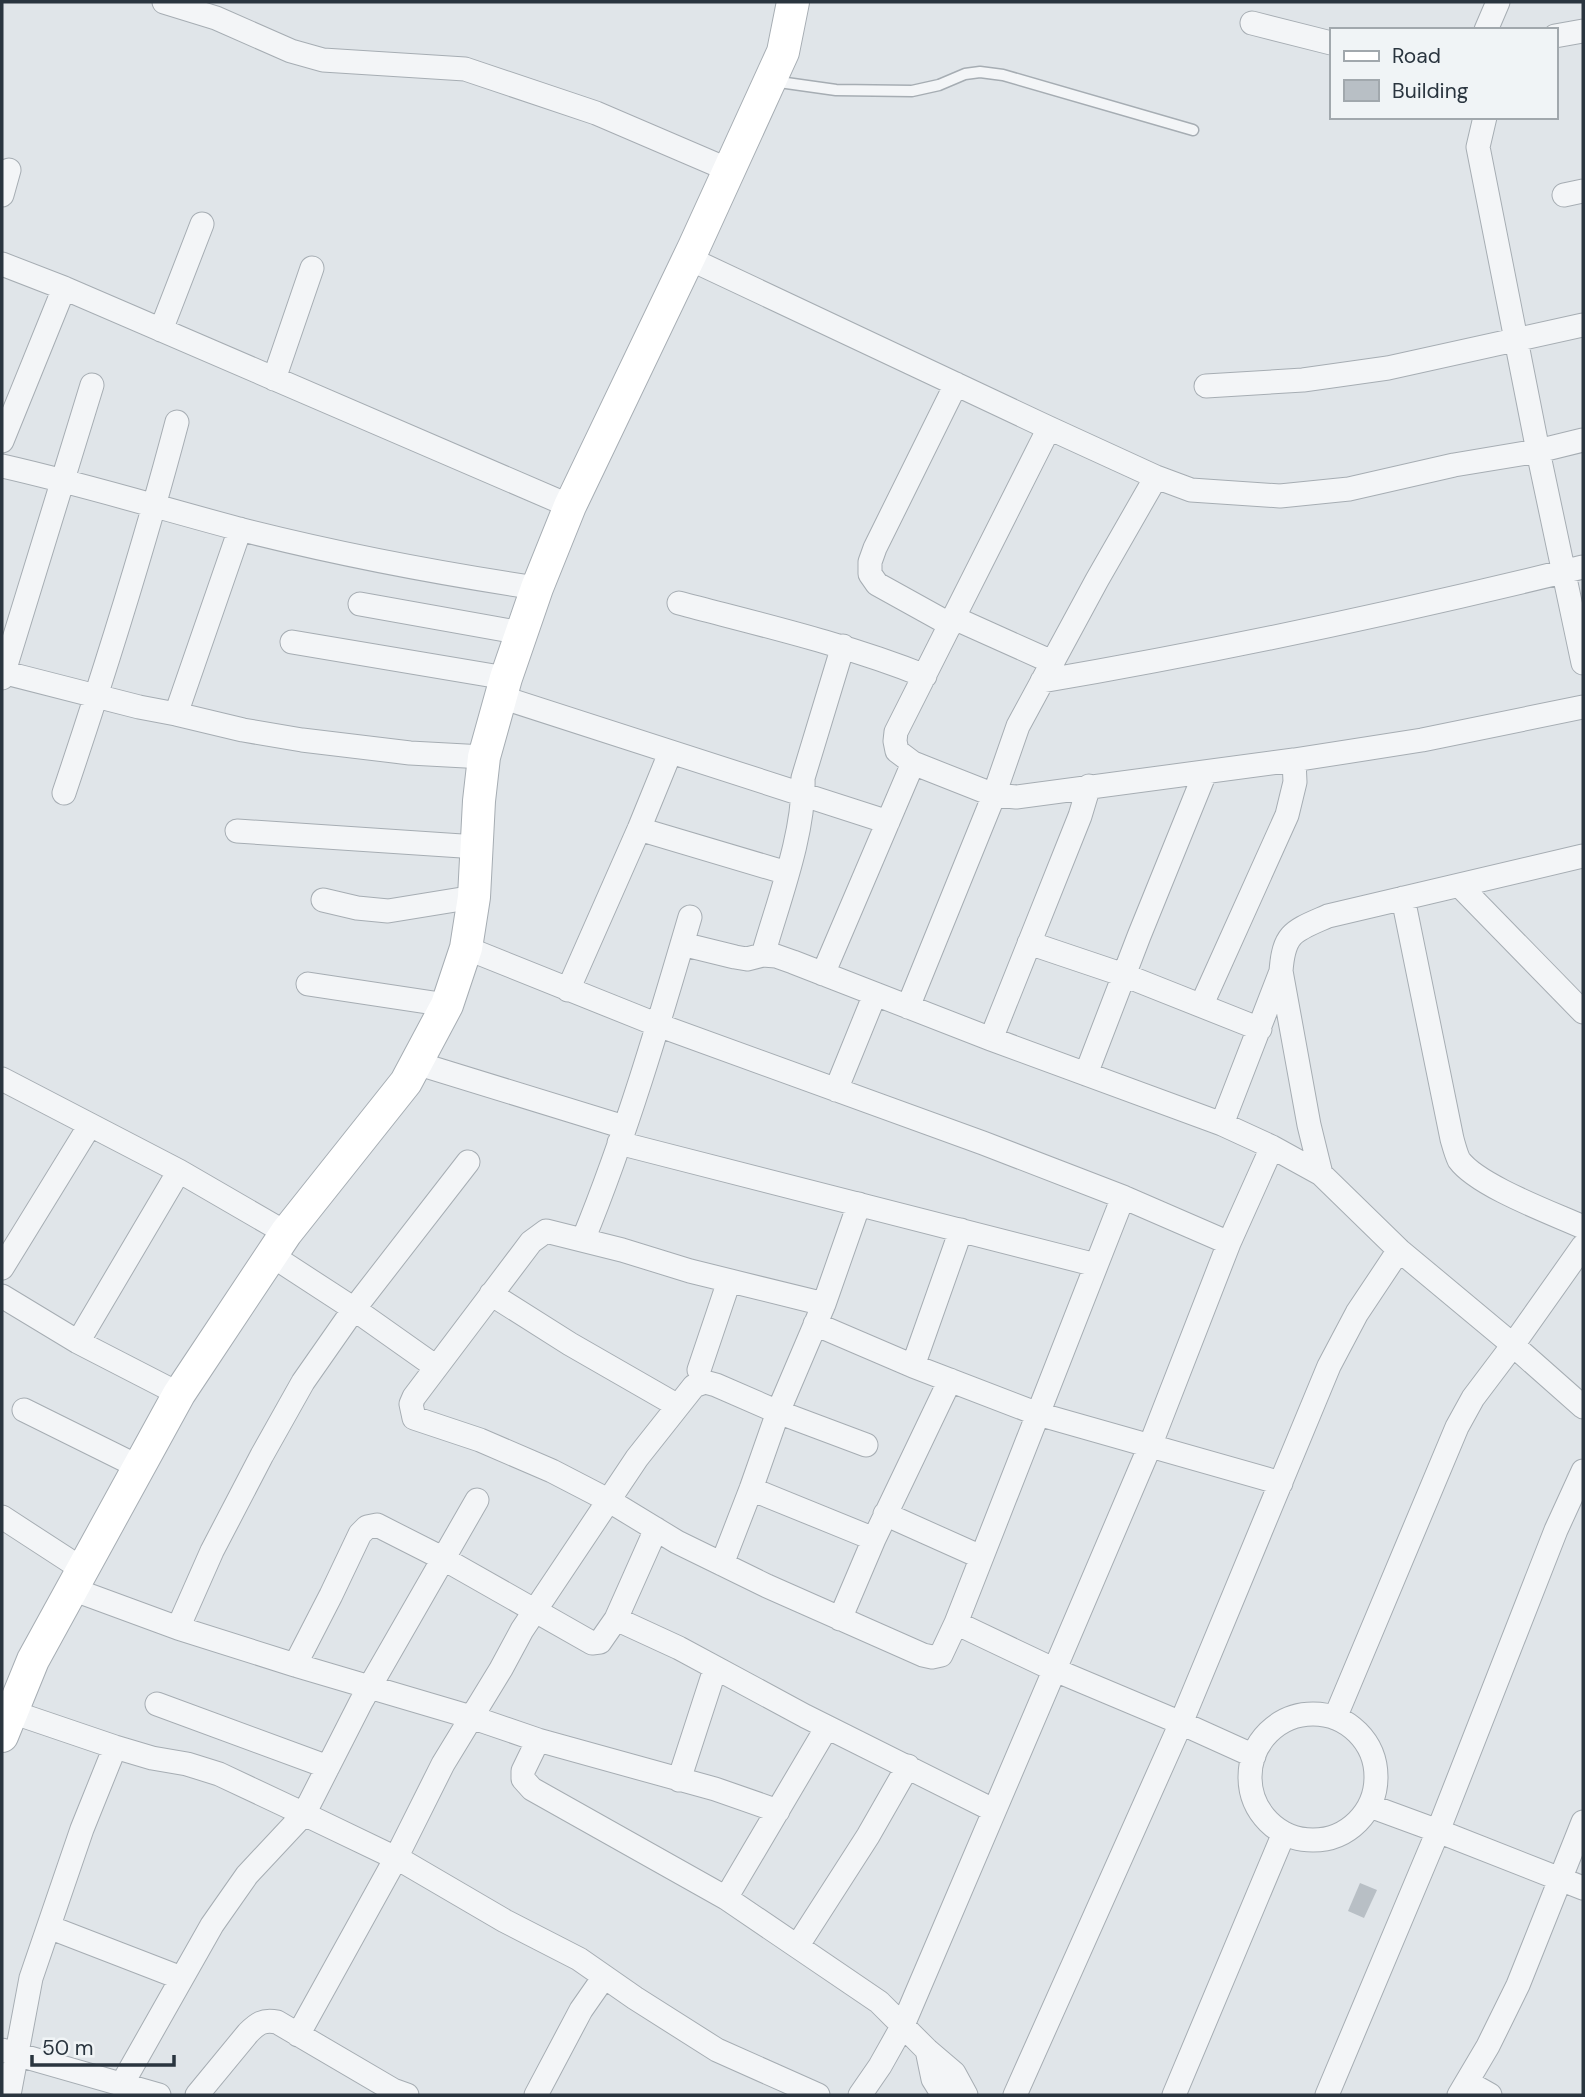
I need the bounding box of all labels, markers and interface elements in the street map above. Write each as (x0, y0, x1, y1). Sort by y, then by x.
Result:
legend (1330, 28, 1557, 119)
text: Road (1392, 42, 1441, 70)
text: Building (1392, 77, 1469, 105)
scale bar (32, 2024, 173, 2068)
text: 50 m (42, 2034, 93, 2062)

